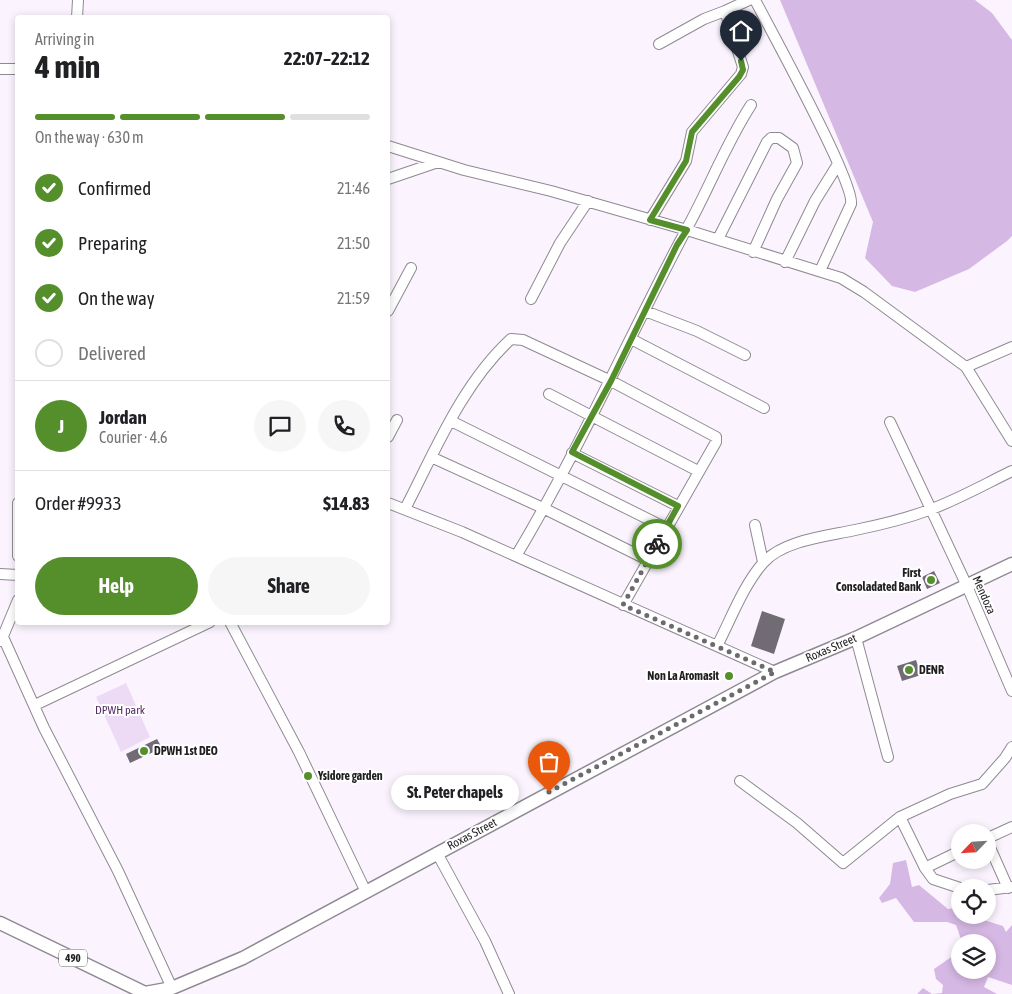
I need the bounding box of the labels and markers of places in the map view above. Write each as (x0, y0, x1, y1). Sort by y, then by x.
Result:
pin (720, 10, 762, 61)
place label: First Consoladated Bank (836, 566, 922, 594)
marker: First Consoladated Bank (925, 574, 937, 586)
place label: DENR (919, 663, 944, 677)
marker: DENR (903, 664, 915, 676)
place label: Non La Aromasit (647, 669, 720, 683)
marker: Non La Aromasit (723, 670, 735, 682)
pin (528, 741, 570, 792)
place label: DPWH 1st DEO (154, 744, 218, 758)
marker: DPWH 1st DEO (138, 745, 150, 757)
place label: Ysidore garden (317, 769, 383, 783)
marker: Ysidore garden (302, 770, 314, 782)
callout: St. Peter chapels (392, 774, 519, 810)

